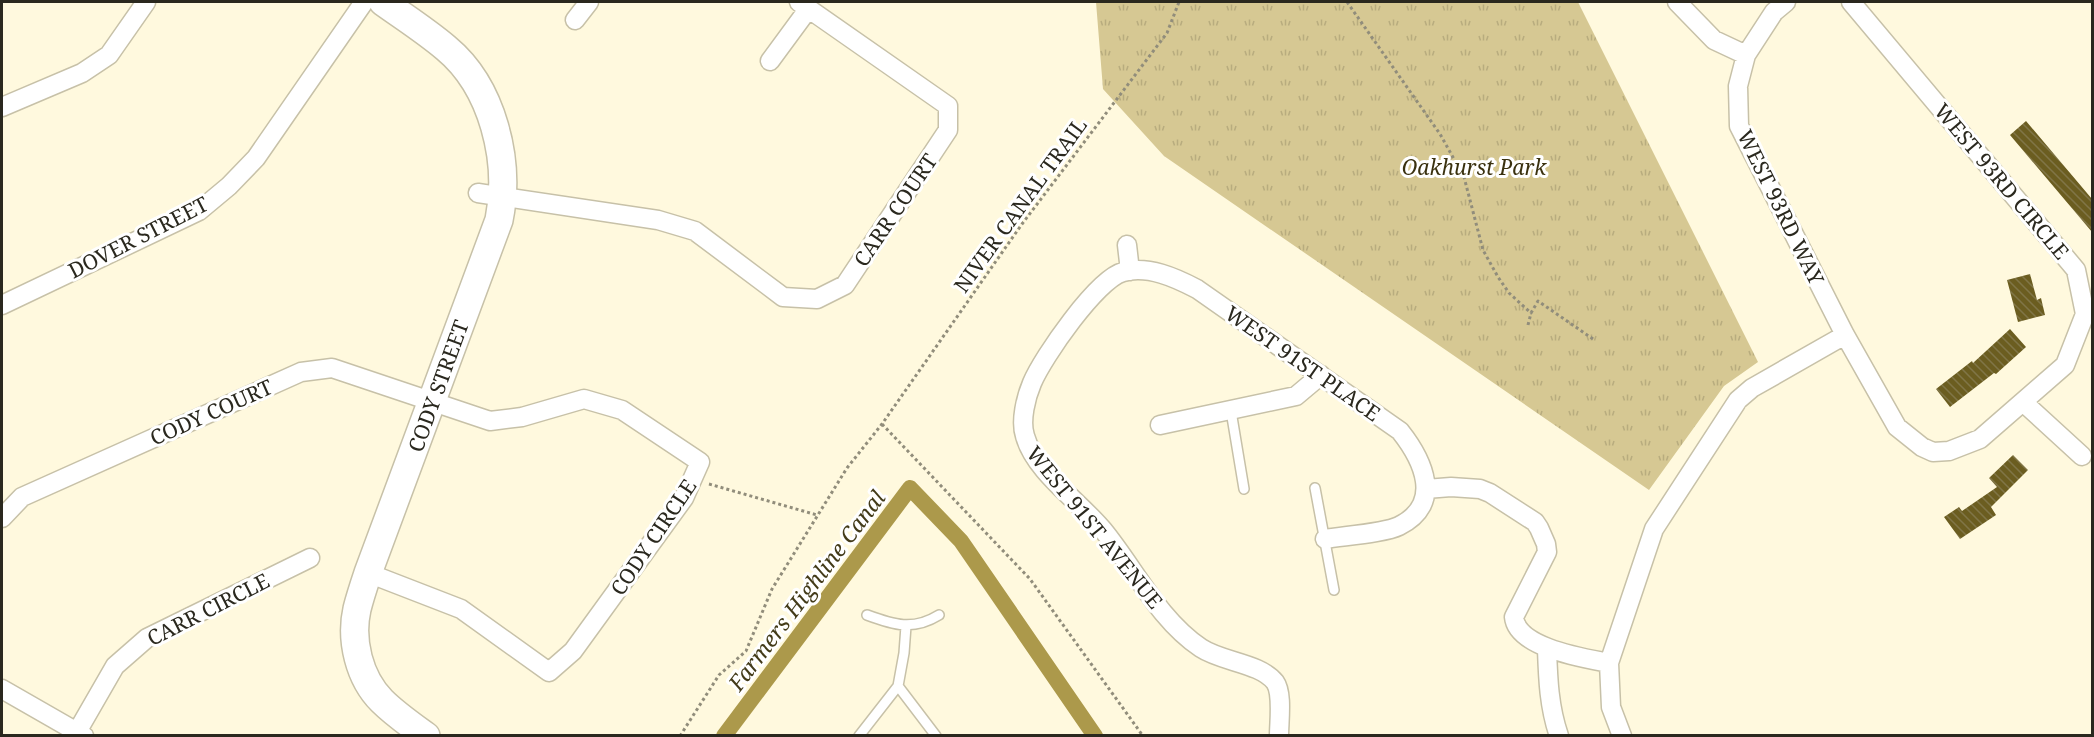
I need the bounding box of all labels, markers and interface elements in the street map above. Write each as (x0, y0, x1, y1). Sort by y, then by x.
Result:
street label: WEST 93RD CIRCLE (1928, 97, 2076, 265)
street label: NIVER CANAL TRAIL (947, 112, 1093, 298)
street label: WEST 93RD WAY (1731, 125, 1831, 290)
street label: CARR COURT (847, 148, 943, 272)
park label: Oakhurst Park (1402, 153, 1547, 181)
street label: DOVER STREET (63, 190, 213, 284)
street label: WEST 91ST PLACE (1220, 299, 1386, 427)
street label: CODY STREET (401, 316, 475, 456)
street label: CODY COURT (145, 372, 277, 452)
street label: WEST 91ST AVENUE (1021, 440, 1169, 614)
street label: CODY CIRCLE (604, 473, 702, 601)
water label: Farmers Highline Canal (720, 483, 892, 697)
street label: CARR CIRCLE (142, 566, 274, 652)

